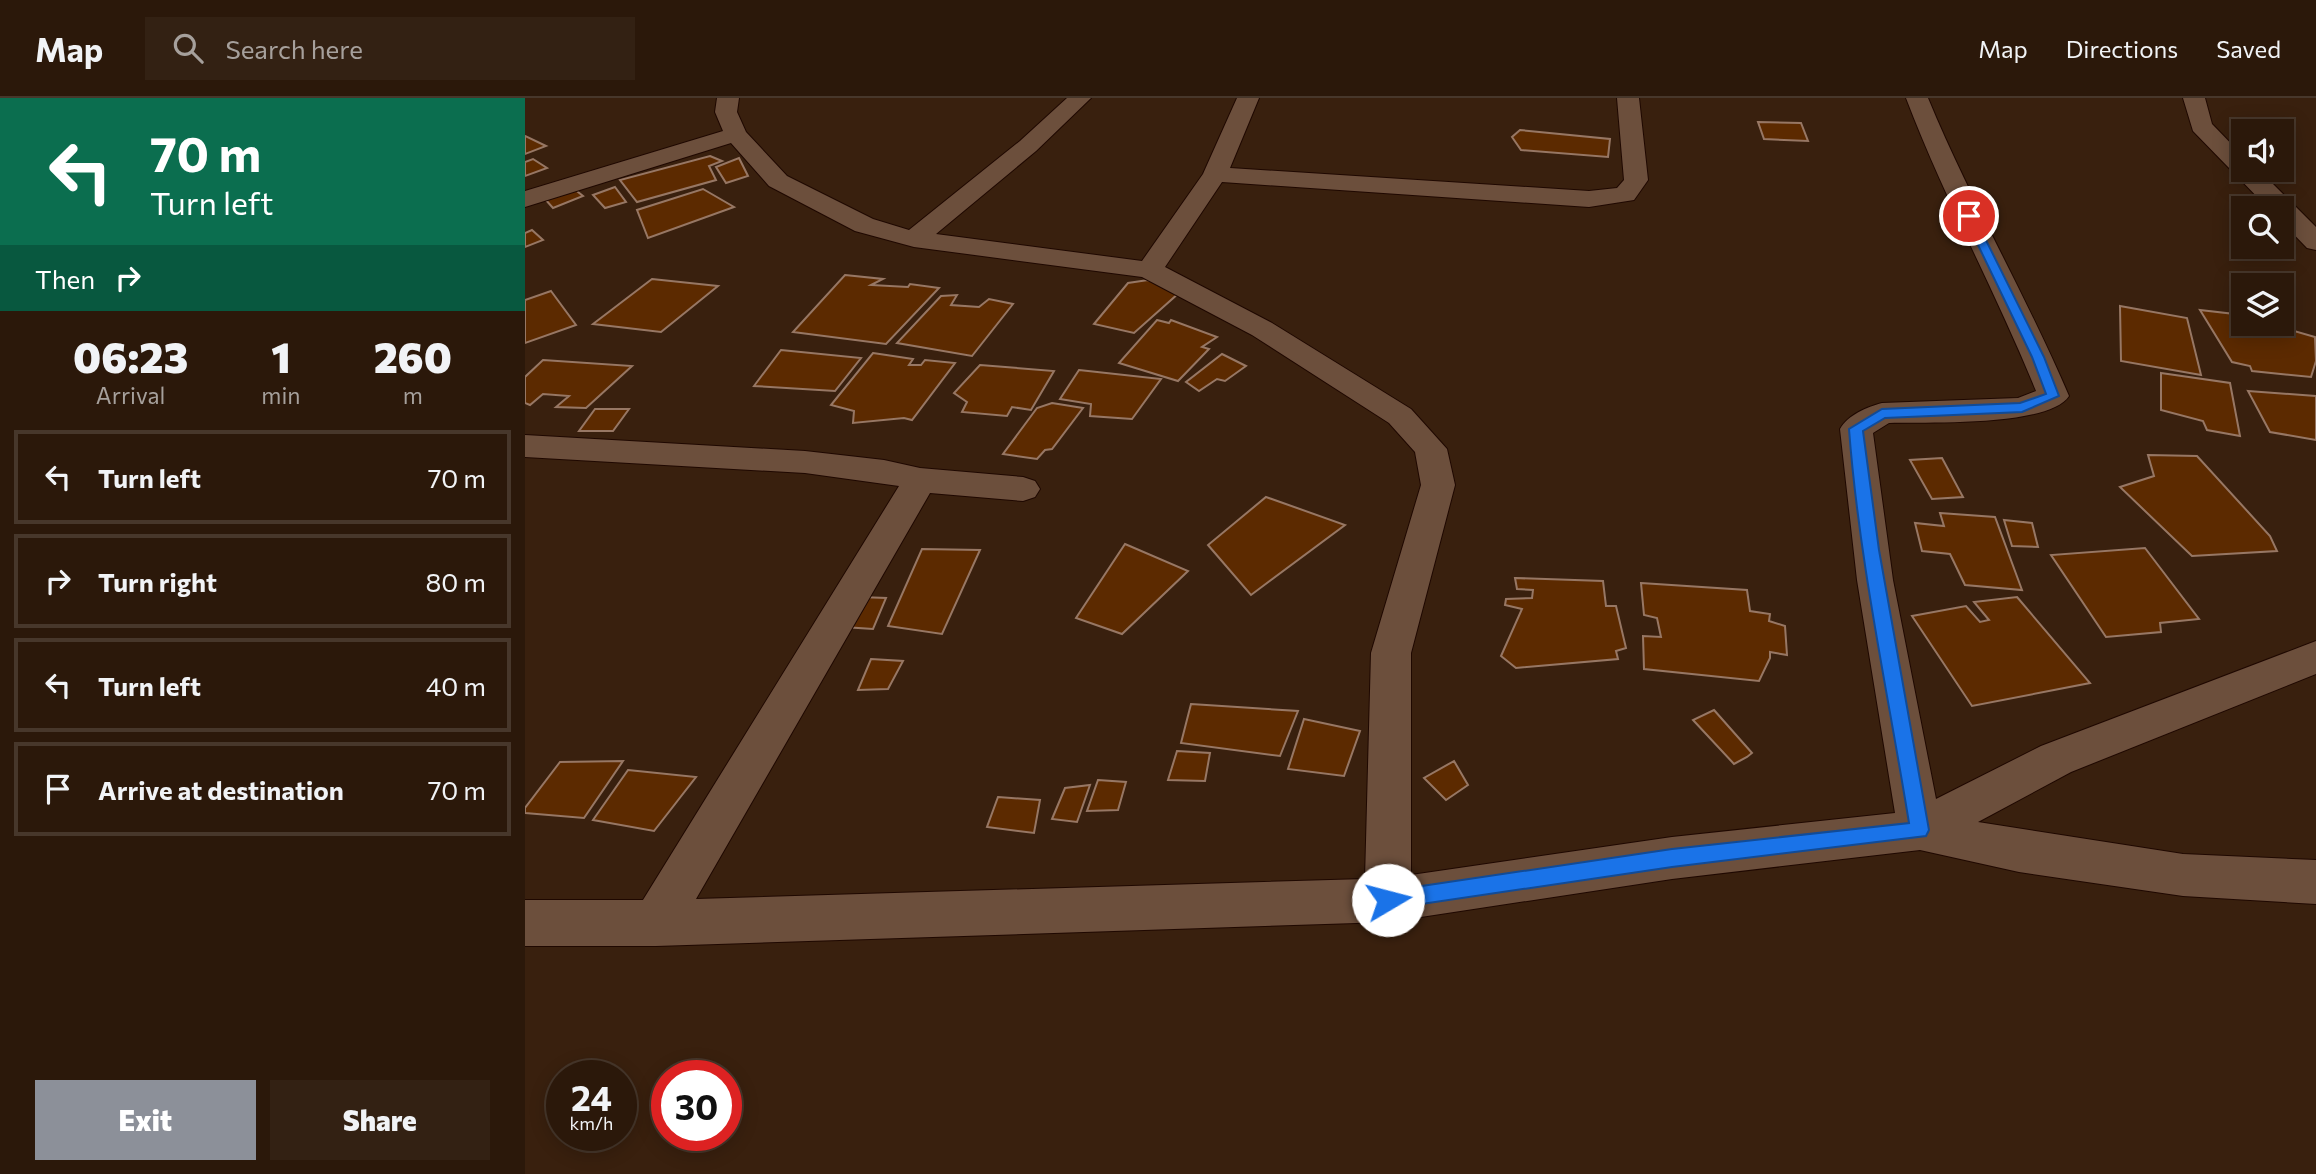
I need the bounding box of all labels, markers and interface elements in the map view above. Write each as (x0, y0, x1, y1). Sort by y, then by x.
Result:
search box (145, 17, 635, 80)
text: Map (35, 28, 103, 69)
icon: search (169, 29, 207, 67)
text: Search here (225, 33, 363, 64)
text: Map (1978, 34, 2028, 63)
text: Directions (2066, 34, 2178, 63)
text: Saved (2216, 34, 2281, 63)
map controls (2231, 119, 2294, 336)
button: sound (2231, 119, 2294, 182)
text: 70 m (150, 122, 261, 182)
icon: left (35, 126, 126, 217)
text: Turn left (150, 182, 274, 222)
pin (1939, 186, 1999, 246)
button: search (2231, 196, 2294, 259)
icon: arrive (1950, 197, 1988, 235)
icon: right (109, 259, 147, 297)
text: Then (35, 263, 95, 294)
button: layers (2231, 273, 2294, 336)
text: 06:23 (73, 330, 188, 382)
text: 1 (271, 330, 291, 382)
text: 260 (374, 330, 452, 382)
text: Arrival (96, 381, 165, 409)
text: min (261, 381, 301, 409)
text: m (403, 381, 423, 409)
icon: left (39, 458, 77, 496)
text: Turn left (98, 462, 201, 493)
text: 70 m (428, 462, 486, 493)
icon: right (39, 562, 77, 600)
text: Turn right (98, 566, 217, 597)
text: 80 m (426, 566, 486, 597)
icon: left (39, 666, 77, 704)
text: Turn left (98, 670, 201, 701)
text: 40 m (426, 670, 486, 701)
icon: arrive (39, 770, 77, 808)
text: Arrive at destination (98, 774, 344, 805)
text: 70 m (428, 774, 486, 805)
position arrow (1351, 863, 1425, 937)
speed limit sign: 30 (651, 1060, 742, 1151)
text: 24 (571, 1075, 612, 1118)
button: Exit (35, 1080, 256, 1160)
button: Share (270, 1080, 490, 1160)
text: km/h (570, 1112, 613, 1134)

